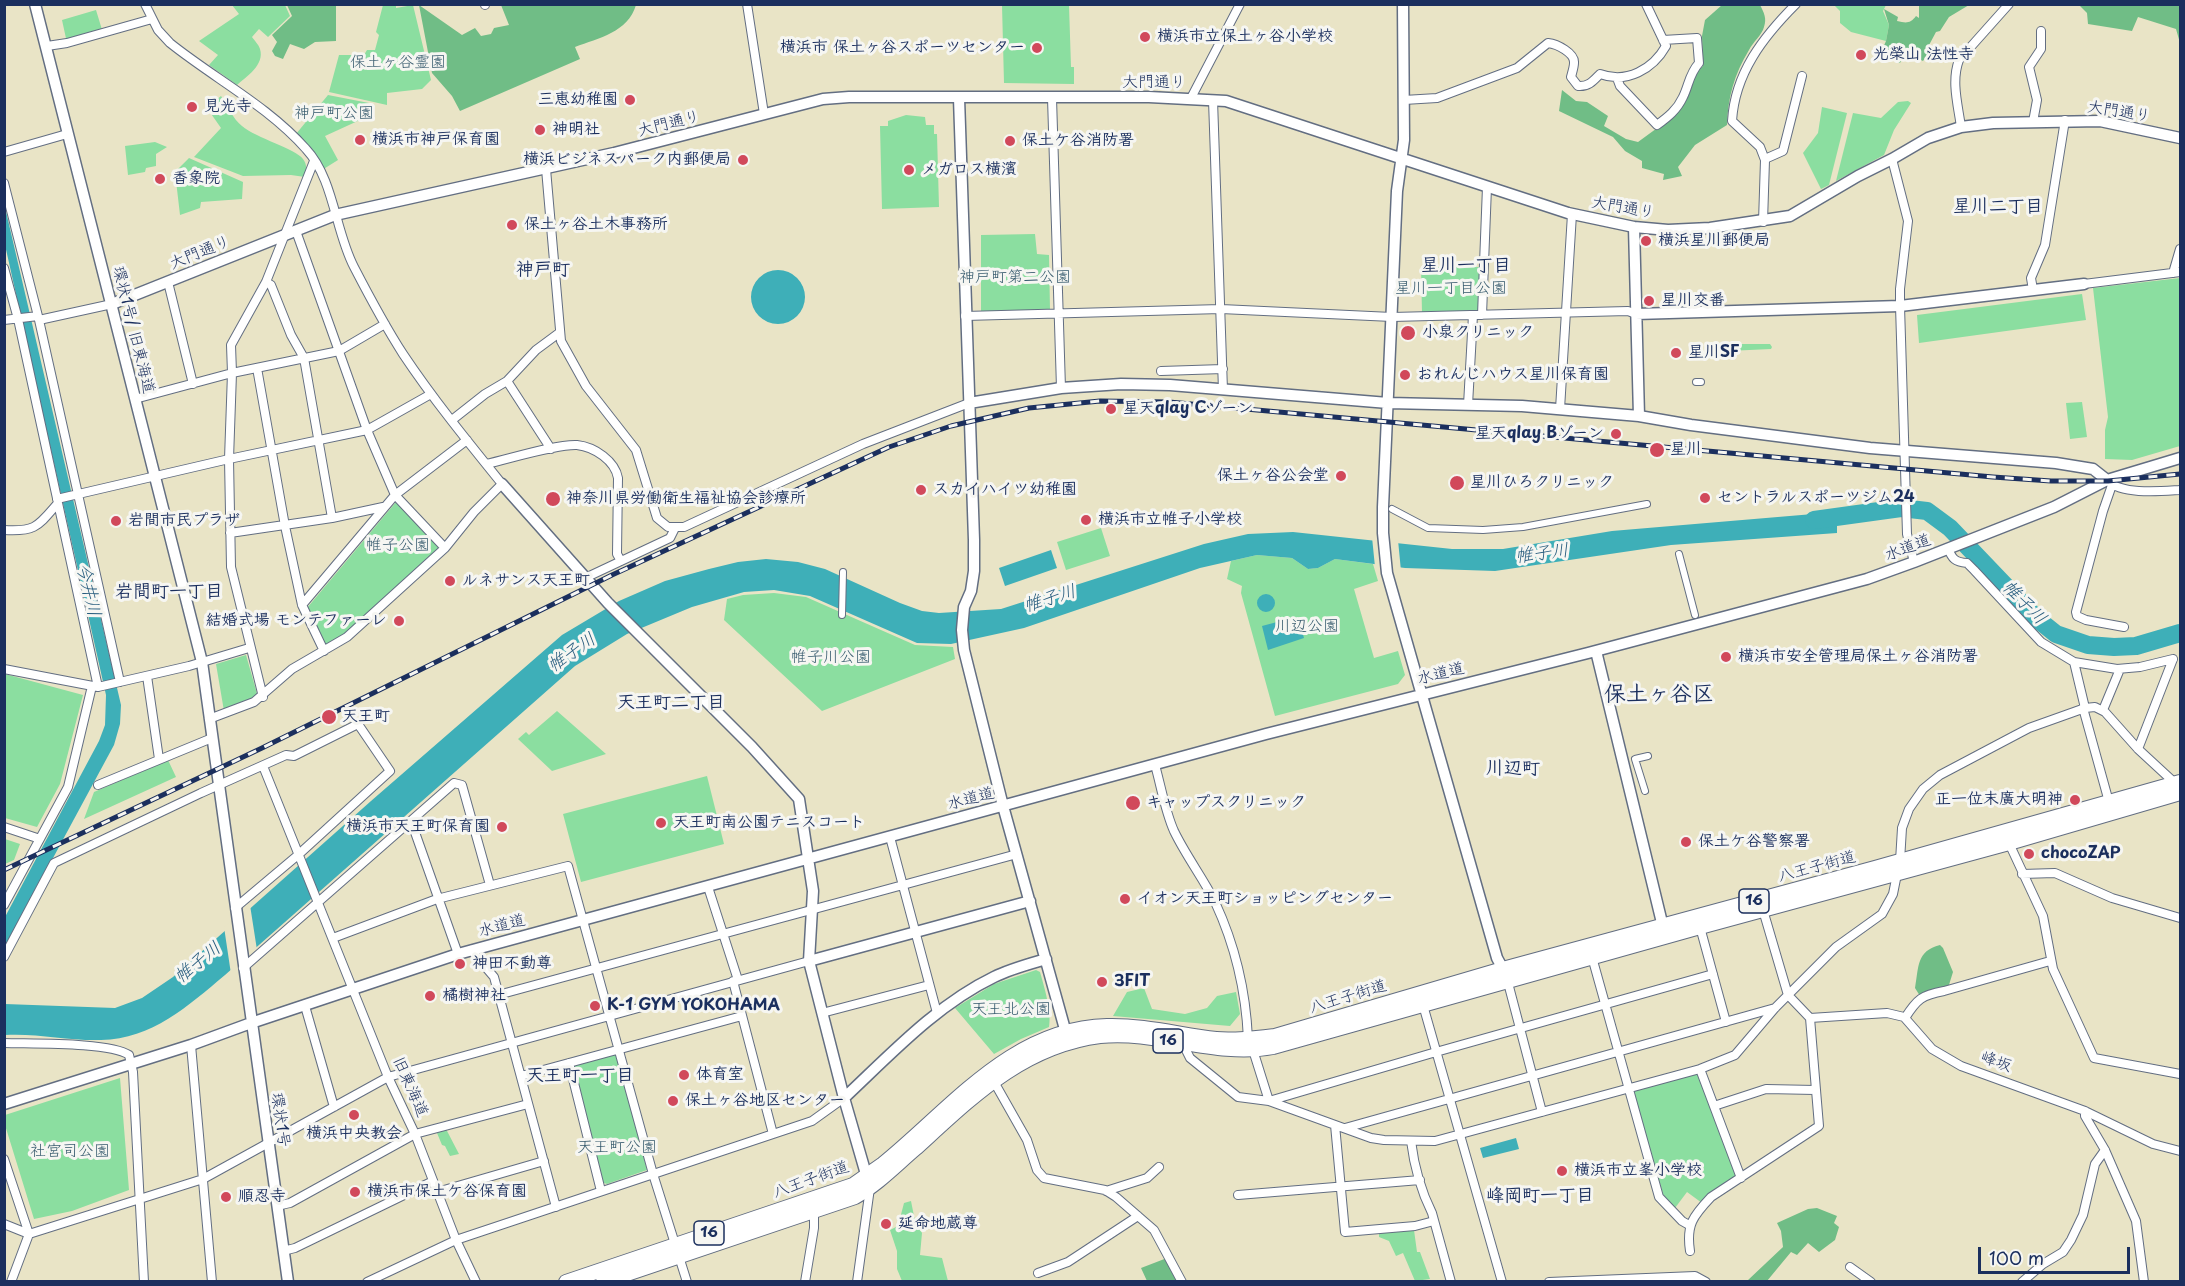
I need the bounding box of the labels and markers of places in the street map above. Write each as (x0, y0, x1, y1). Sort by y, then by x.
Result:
place label: 横浜市立保土ヶ谷小学校 (1157, 27, 1333, 47)
marker: 横浜市立保土ヶ谷小学校 (1138, 30, 1152, 44)
place label: 横浜市 保土ヶ谷スポーツセンター (780, 38, 1025, 58)
marker: 横浜市 保土ヶ谷スポーツセンター (1030, 41, 1044, 55)
place label: 光榮山 法性寺 (1873, 45, 1974, 65)
marker: 光榮山 法性寺 (1854, 48, 1868, 62)
place label: 三恵幼稚園 (538, 90, 618, 110)
marker: 三恵幼稚園 (623, 93, 637, 107)
place label: 見光寺 (204, 97, 252, 117)
marker: 見光寺 (185, 100, 199, 114)
place label: 神明社 (552, 120, 600, 140)
marker: 神明社 (533, 123, 547, 137)
place label: 横浜市神戸保育園 (372, 130, 500, 150)
place label: 保土ケ谷消防署 (1022, 131, 1134, 151)
marker: 横浜市神戸保育園 (353, 133, 367, 147)
marker: 保土ケ谷消防署 (1003, 134, 1017, 148)
place label: 横浜ビジネスパーク内郵便局 (523, 150, 731, 170)
marker: 横浜ビジネスパーク内郵便局 (736, 153, 750, 167)
place label: メガロス横濱 (921, 160, 1017, 180)
marker: メガロス横濱 (902, 163, 916, 177)
place label: 香象院 (172, 169, 220, 189)
marker: 香象院 (153, 172, 167, 186)
place label: 保土ヶ谷土木事務所 (524, 215, 668, 235)
marker: 保土ヶ谷土木事務所 (505, 218, 519, 232)
place label: 横浜星川郵便局 (1658, 231, 1770, 251)
marker: 横浜星川郵便局 (1639, 234, 1653, 248)
place label: 星川交番 (1661, 291, 1725, 311)
marker: 星川交番 (1642, 294, 1656, 308)
place label: 小泉クリニック (1422, 323, 1534, 343)
marker: 小泉クリニック (1399, 324, 1417, 342)
place label: 星川SF (1688, 343, 1739, 363)
marker: 星川SF (1669, 346, 1683, 360)
place label: おれんじハウス星川保育園 (1417, 365, 1609, 385)
marker: おれんじハウス星川保育園 (1398, 368, 1412, 382)
place label: 星天qlay Cゾーン (1123, 399, 1253, 419)
marker: 星天qlay Cゾーン (1104, 402, 1118, 416)
place label: 星天qlay Bゾーン (1475, 424, 1604, 444)
marker: 星天qlay Bゾーン (1609, 427, 1623, 441)
place label: 星川 (1670, 440, 1702, 460)
marker: 星川 (1648, 441, 1666, 459)
place label: 保土ヶ谷公会堂 (1217, 466, 1329, 486)
marker: 保土ヶ谷公会堂 (1334, 469, 1348, 483)
place label: 星川ひろクリニック (1470, 473, 1614, 493)
marker: 星川ひろクリニック (1448, 474, 1466, 492)
place label: スカイハイツ幼稚園 (933, 480, 1077, 500)
marker: スカイハイツ幼稚園 (914, 483, 928, 497)
place label: セントラルスポーツジム24 (1717, 488, 1915, 508)
place label: 神奈川県労働衛生福祉協会診療所 (566, 489, 806, 509)
marker: 神奈川県労働衛生福祉協会診療所 (544, 490, 562, 508)
marker: セントラルスポーツジム24 (1698, 491, 1712, 505)
place label: 横浜市立帷子小学校 (1098, 510, 1242, 530)
place label: 岩間市民プラザ (128, 511, 240, 531)
marker: 横浜市立帷子小学校 (1079, 513, 1093, 527)
marker: 岩間市民プラザ (109, 514, 123, 528)
place label: ルネサンス天王町 (462, 571, 590, 591)
marker: ルネサンス天王町 (443, 574, 457, 588)
place label: 結婚式場 モンテファーレ (206, 611, 387, 631)
marker: 結婚式場 モンテファーレ (392, 614, 406, 628)
place label: 横浜市安全管理局保土ヶ谷消防署 (1738, 647, 1978, 667)
marker: 横浜市安全管理局保土ヶ谷消防署 (1719, 650, 1733, 664)
place label: 天王町 (342, 707, 390, 727)
marker: 天王町 (320, 708, 338, 726)
place label: 正一位末廣大明神 (1935, 790, 2063, 810)
place label: キャップスクリニック (1146, 793, 1306, 813)
marker: 正一位末廣大明神 (2068, 793, 2082, 807)
marker: キャップスクリニック (1124, 794, 1142, 812)
place label: 天王町南公園テニスコート (673, 813, 865, 833)
marker: 天王町南公園テニスコート (654, 816, 668, 830)
place label: 横浜市天王町保育園 (346, 817, 490, 837)
marker: 横浜市天王町保育園 (495, 820, 509, 834)
place label: 保土ケ谷警察署 (1698, 832, 1810, 852)
marker: 保土ケ谷警察署 (1679, 835, 1693, 849)
place label: chocoZAP (2041, 844, 2120, 864)
marker: chocoZAP (2022, 847, 2036, 861)
place label: イオン天王町ショッピングセンター (1137, 889, 1393, 909)
marker: イオン天王町ショッピングセンター (1118, 892, 1132, 906)
place label: 神田不動尊 (472, 954, 552, 974)
marker: 神田不動尊 (453, 957, 467, 971)
place label: 3FIT (1114, 972, 1150, 992)
marker: 3FIT (1095, 975, 1109, 989)
place label: 橘樹神社 (442, 986, 506, 1006)
marker: 橘樹神社 (423, 989, 437, 1003)
place label: K-1 GYM YOKOHAMA (607, 996, 780, 1016)
marker: K-1 GYM YOKOHAMA (588, 999, 602, 1013)
place label: 体育室 (696, 1065, 744, 1085)
marker: 体育室 (677, 1068, 691, 1082)
place label: 保土ヶ谷地区センター (685, 1091, 845, 1111)
marker: 保土ヶ谷地区センター (666, 1094, 680, 1108)
marker: 横浜中央教会 (347, 1108, 361, 1122)
place label: 横浜中央教会 (306, 1124, 402, 1144)
place label: 横浜市立峯小学校 (1574, 1161, 1702, 1181)
marker: 横浜市立峯小学校 (1555, 1164, 1569, 1178)
place label: 横浜市保土ケ谷保育園 (367, 1182, 527, 1202)
marker: 横浜市保土ケ谷保育園 (348, 1185, 362, 1199)
place label: 順忍寺 (238, 1187, 286, 1207)
marker: 順忍寺 (219, 1190, 233, 1204)
place label: 延命地蔵尊 (898, 1214, 978, 1234)
marker: 延命地蔵尊 (879, 1217, 893, 1231)

